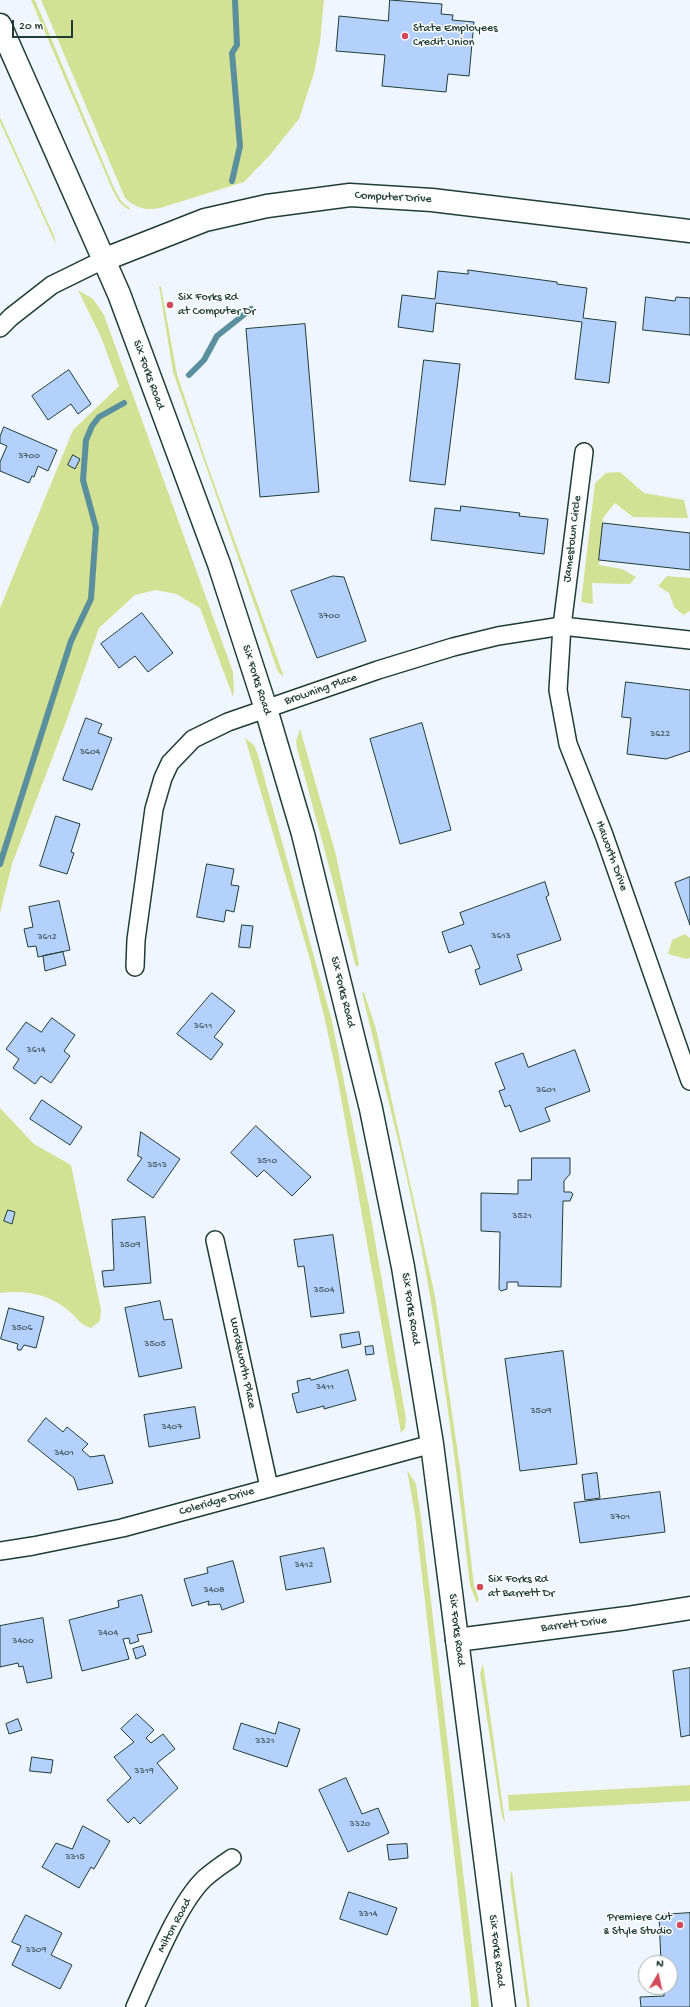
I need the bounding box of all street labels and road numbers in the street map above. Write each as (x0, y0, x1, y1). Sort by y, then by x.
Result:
street label: Computer Drive (354, 189, 432, 207)
street label: Six Forks Road (129, 338, 167, 412)
street label: Jamestown Circle (561, 495, 585, 583)
street label: Six Forks Road (238, 643, 274, 717)
street label: Browning Place (283, 671, 359, 709)
street label: Haworth Drive (592, 819, 630, 893)
street label: Six Forks Road (326, 955, 358, 1029)
street label: Six Forks Road (397, 1272, 423, 1346)
street label: Wordsworth Place (225, 1316, 259, 1410)
street label: Coleridge Drive (178, 1484, 256, 1520)
street label: Six Forks Road (444, 1593, 468, 1667)
street label: Barrett Drive (540, 1614, 608, 1636)
street label: Milton Road (155, 1896, 195, 1956)
street label: Six Forks Road (484, 1914, 508, 1988)

